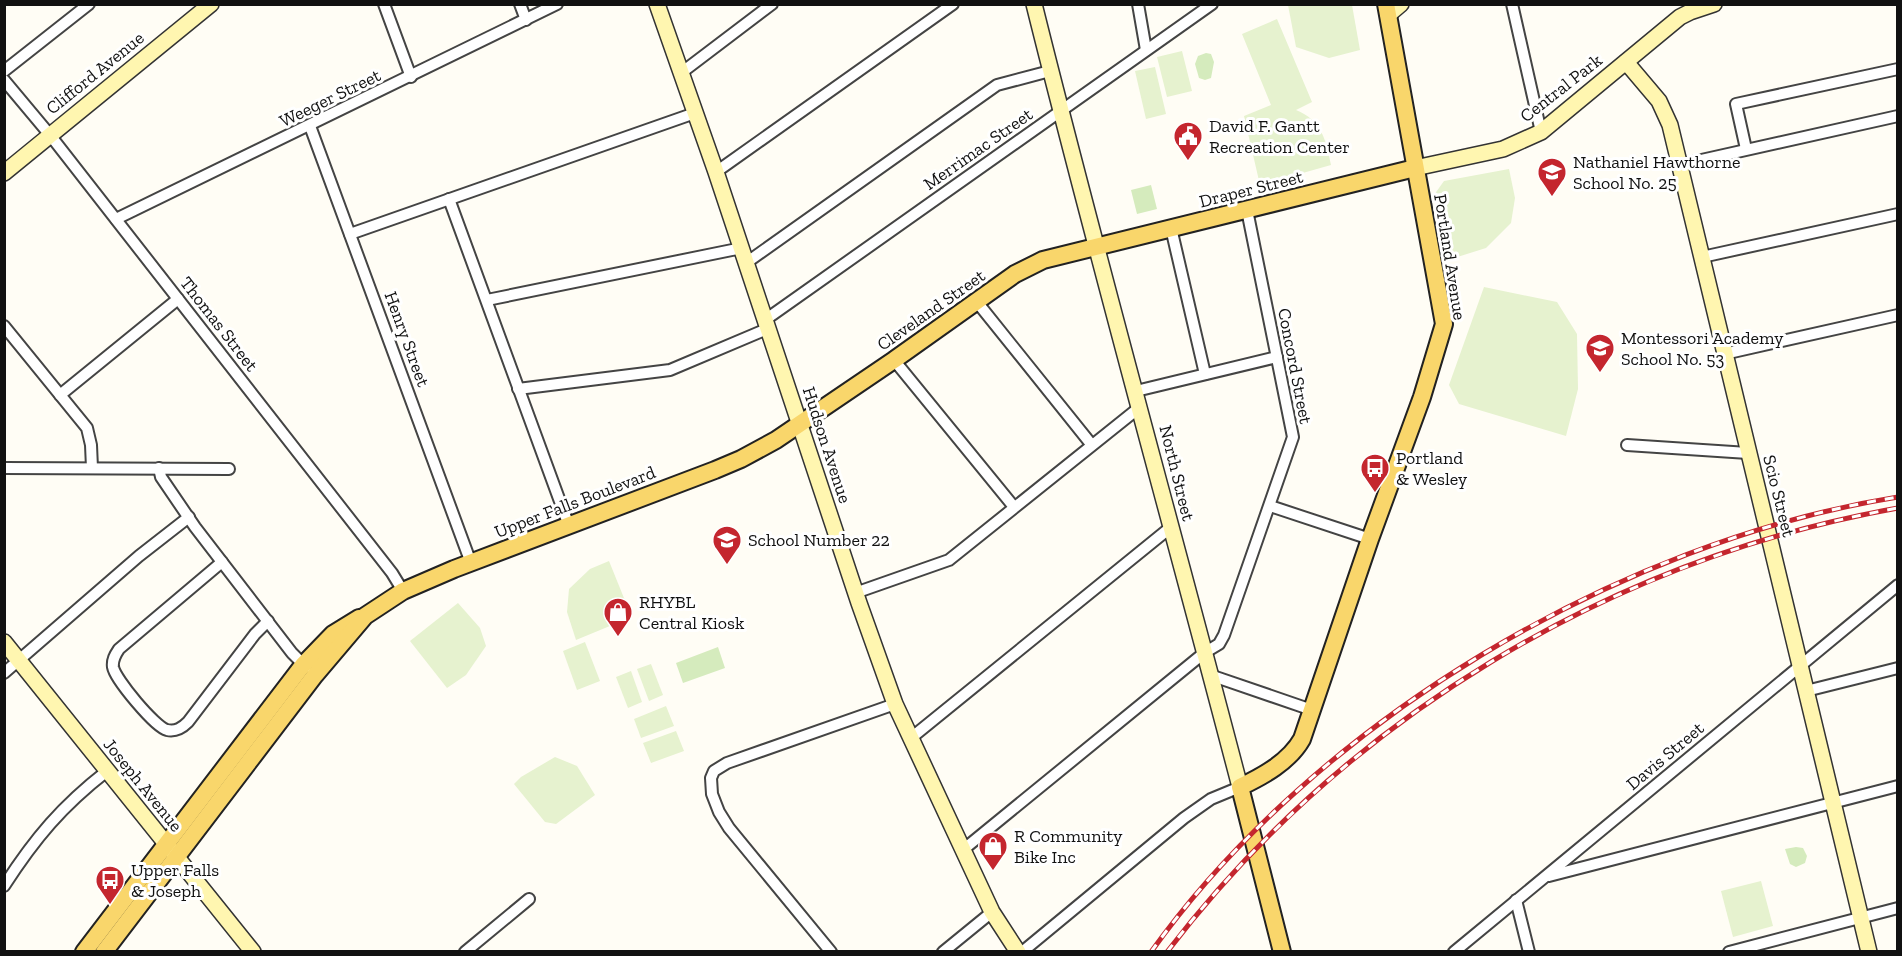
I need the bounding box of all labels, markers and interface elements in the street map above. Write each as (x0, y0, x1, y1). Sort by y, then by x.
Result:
street label: Clifford Avenue (42, 27, 148, 119)
street label: Central Park (1516, 49, 1607, 127)
street label: Weeger Street (276, 64, 385, 132)
street label: Merrimac Street (919, 103, 1037, 195)
place label: David F. Gantt Recreation Center (1209, 115, 1350, 158)
public building icon: David F. Gantt Recreation Center (1172, 120, 1204, 162)
place label: Nathaniel Hawthorne School No. 25 (1573, 151, 1741, 194)
school or university icon: Nathaniel Hawthorne School No. 25 (1536, 156, 1568, 198)
street label: Draper Street (1197, 165, 1305, 213)
street label: Portland Avenue (1429, 192, 1471, 322)
street label: Cleveland Street (873, 264, 990, 355)
street label: Thomas Street (175, 272, 263, 376)
street label: Henry Street (380, 288, 435, 390)
street label: Concord Street (1273, 306, 1317, 426)
place label: Montessori Academy School No. 53 (1621, 327, 1784, 370)
school or university icon: Montessori Academy School No. 53 (1584, 332, 1616, 374)
street label: Hudson Avenue (798, 384, 856, 506)
street label: North Street (1154, 423, 1200, 523)
place label: Portland & Wesley (1396, 447, 1468, 490)
bus stop icon: Portland & Wesley (1359, 452, 1391, 494)
street label: Scio Street (1758, 453, 1800, 540)
street label: Upper Falls Boulevard (491, 461, 659, 543)
school or university icon: School Number 22 (711, 524, 743, 566)
place label: School Number 22 (748, 529, 890, 551)
place label: RHYBL Central Kiosk (639, 591, 745, 634)
shop icon: RHYBL Central Kiosk (602, 596, 634, 638)
street label: Davis Street (1622, 717, 1709, 795)
street label: Joseph Avenue (99, 734, 187, 836)
place label: R Community Bike Inc (1014, 825, 1123, 868)
shop icon: R Community Bike Inc (977, 830, 1009, 872)
place label: Upper Falls & Joseph (131, 859, 219, 902)
bus stop icon: Upper Falls & Joseph (94, 864, 126, 906)

